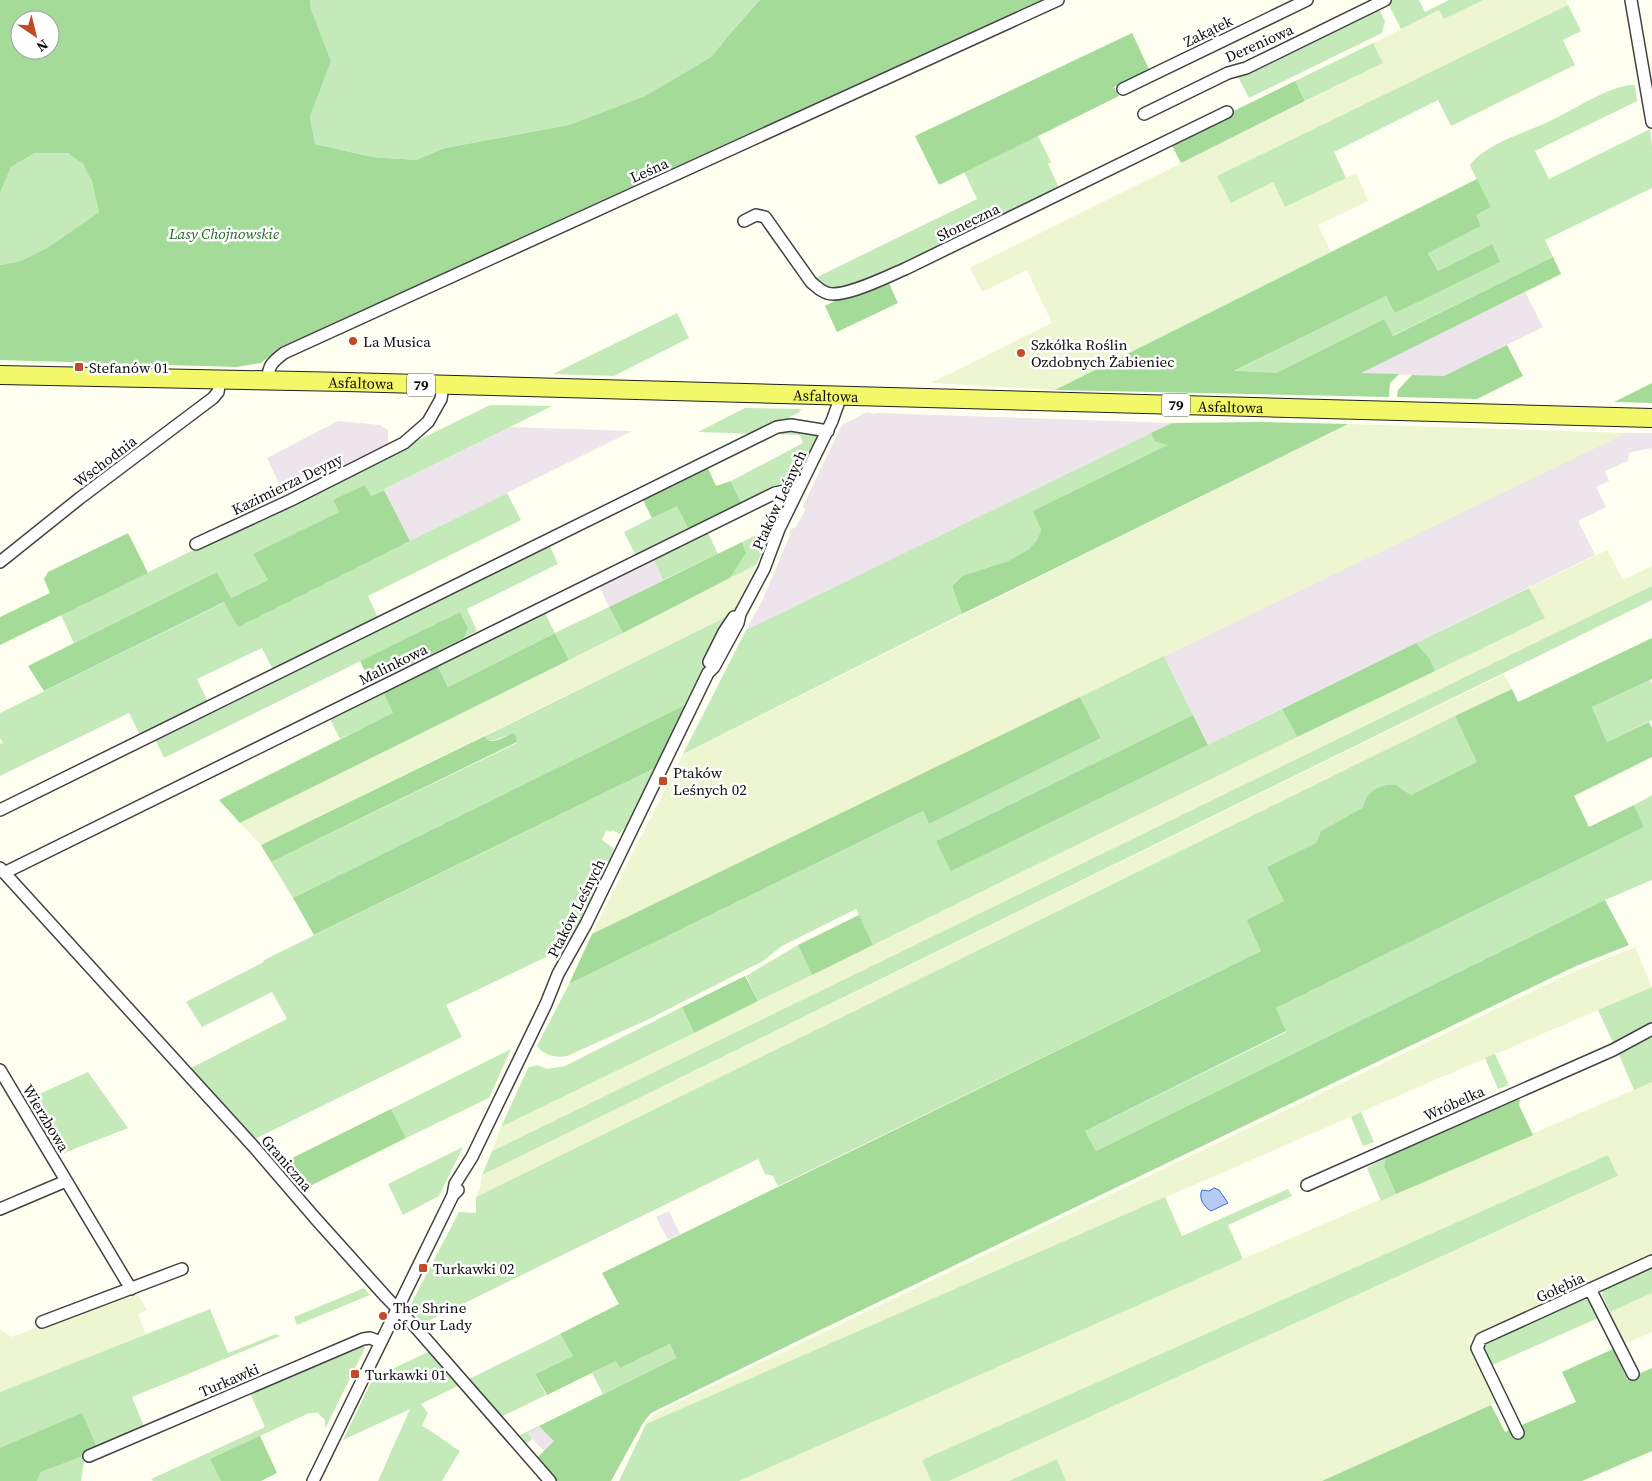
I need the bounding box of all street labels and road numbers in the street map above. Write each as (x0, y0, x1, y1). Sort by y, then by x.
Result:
street label: Zakątek (1180, 10, 1237, 52)
street label: Dereniowa (1221, 18, 1297, 67)
street label: Leśna (627, 152, 672, 188)
street label: Słoneczna (933, 198, 1003, 246)
street label: Asfaltowa (328, 371, 394, 394)
road number: 79 (407, 374, 435, 396)
street label: Asfaltowa (793, 384, 859, 407)
road number: 79 (1162, 394, 1190, 416)
street label: Asfaltowa (1197, 395, 1264, 418)
street label: Wschodnia (69, 430, 141, 492)
street label: Ptaków Leśnych (747, 447, 811, 553)
street label: Kazimierza Deyny (228, 448, 346, 520)
street label: Malinkowa (355, 638, 431, 690)
street label: Ptaków Leśnych (542, 855, 610, 961)
street label: Wierzbowa (18, 1080, 75, 1156)
street label: Wróbelka (1420, 1080, 1488, 1126)
street label: Graniczna (257, 1130, 318, 1196)
street label: Gołębia (1532, 1267, 1588, 1307)
street label: Turkawki (196, 1358, 262, 1402)

